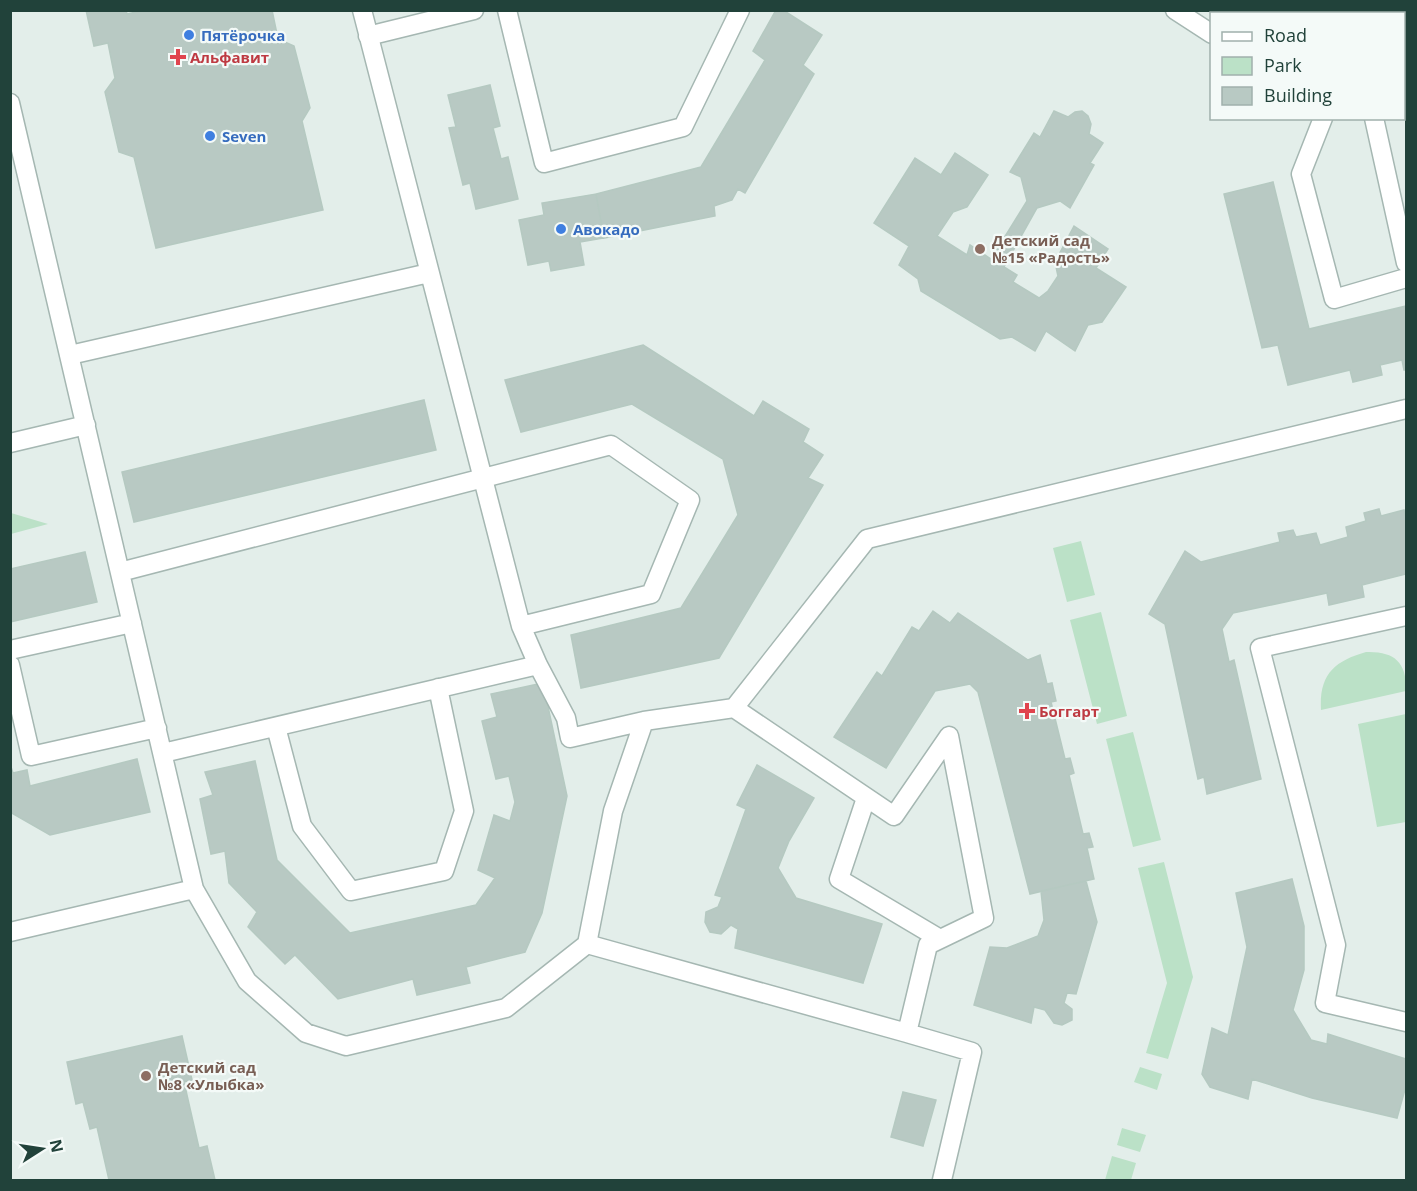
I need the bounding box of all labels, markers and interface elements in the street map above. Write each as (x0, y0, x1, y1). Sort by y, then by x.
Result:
legend (1210, 12, 1405, 120)
text: Road (1264, 23, 1307, 47)
place label: Пятёрочка (201, 25, 285, 45)
marker: Пятёрочка (182, 28, 196, 42)
place label: Альфавит (190, 47, 269, 67)
marker: Альфавит (171, 50, 185, 64)
text: Park (1264, 53, 1302, 77)
text: Building (1264, 83, 1332, 107)
place label: Seven (222, 126, 266, 146)
marker: Seven (203, 129, 217, 143)
place label: Авокадо (573, 219, 640, 239)
marker: Авокадо (554, 222, 568, 236)
place label: Детский сад №15 «Радость» (992, 230, 1110, 267)
marker: Детский сад №15 «Радость» (973, 242, 987, 256)
place label: Боггарт (1039, 701, 1099, 721)
marker: Боггарт (1020, 704, 1034, 718)
place label: Детский сад №8 «Улыбка» (158, 1057, 264, 1094)
marker: Детский сад №8 «Улыбка» (139, 1069, 153, 1083)
north arrow (12, 1119, 72, 1179)
text: N (45, 1137, 69, 1155)

